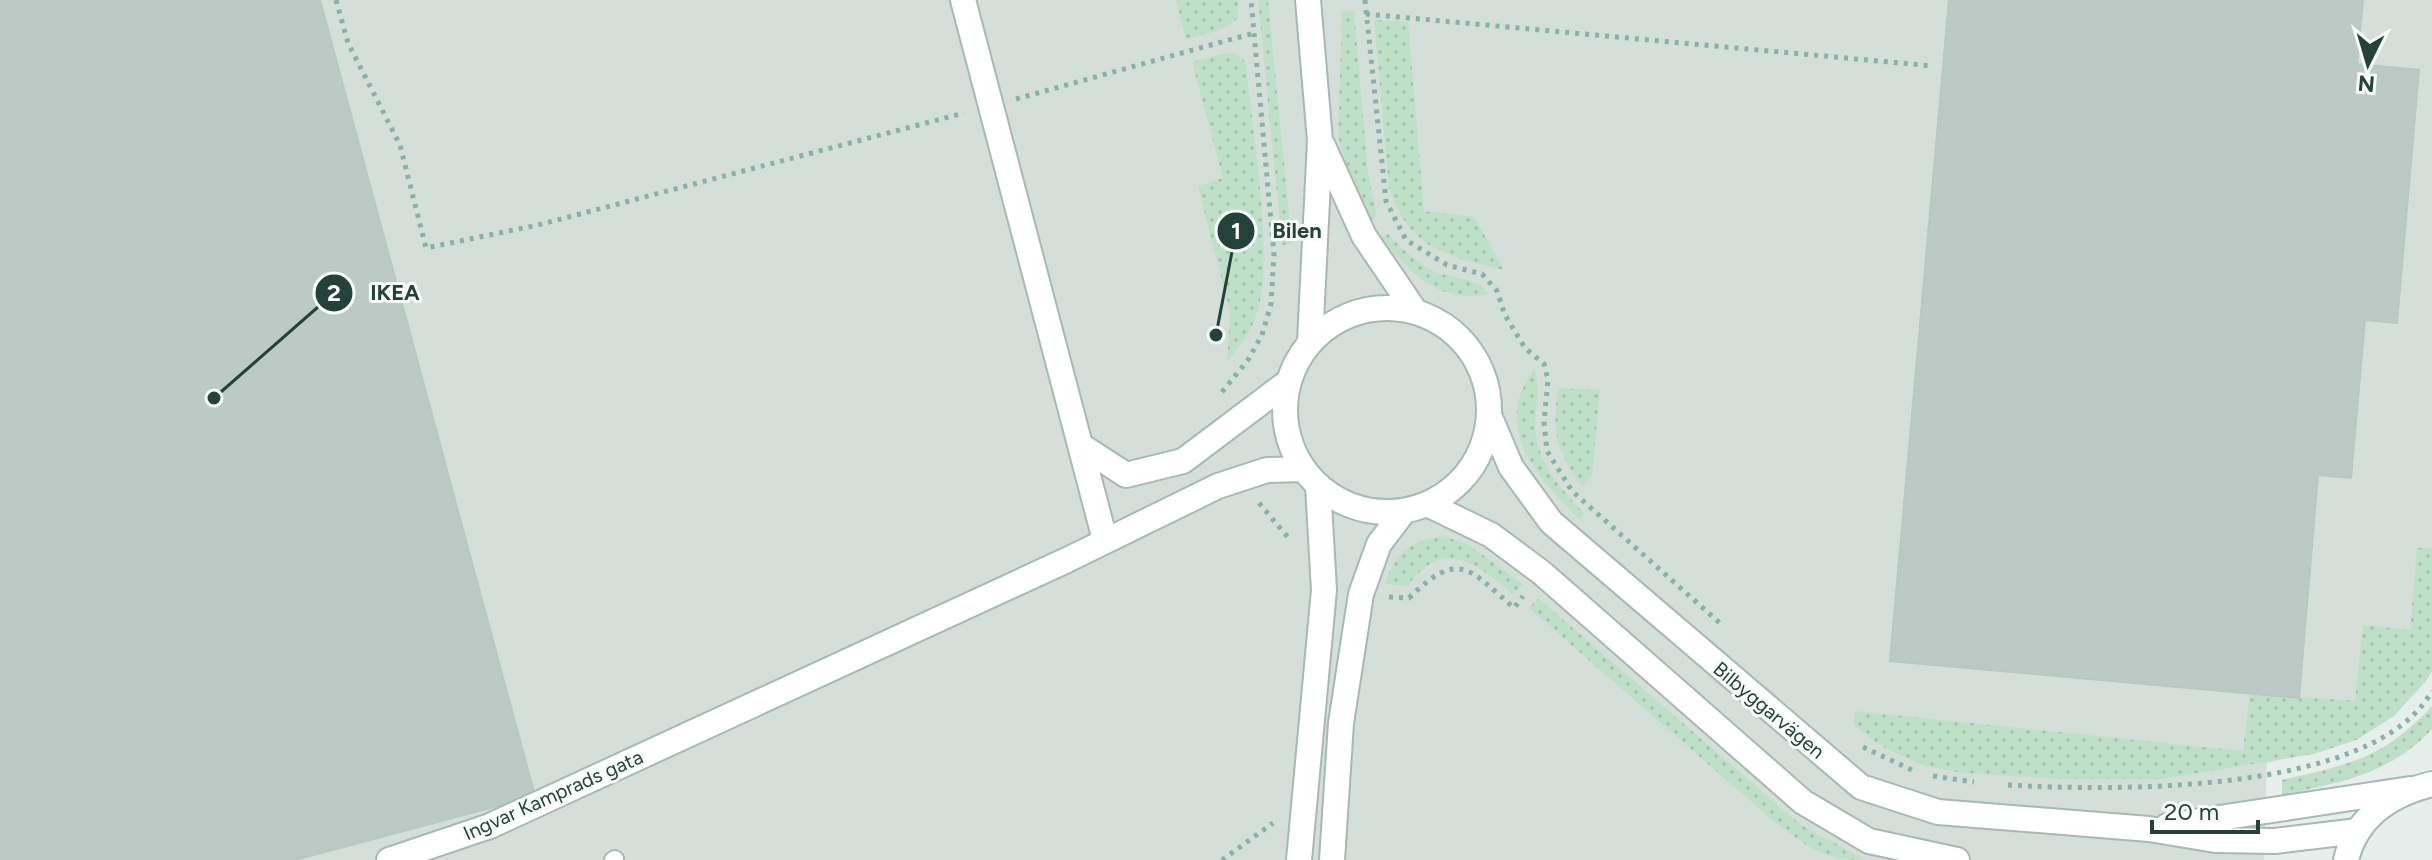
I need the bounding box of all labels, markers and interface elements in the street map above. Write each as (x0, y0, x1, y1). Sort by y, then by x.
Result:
north arrow (2328, 24, 2408, 104)
text: N (2357, 69, 2376, 98)
callout: Bilen (1216, 208, 1337, 254)
text: 1 (1231, 216, 1241, 245)
text: Bilen (1272, 217, 1322, 244)
callout: IKEA (314, 270, 436, 316)
text: 2 (327, 278, 341, 307)
text: IKEA (370, 279, 420, 306)
street label: Bilbyggarvägen (1708, 657, 1830, 763)
street label: Ingvar Kamprads gata (459, 745, 647, 845)
scale bar (2152, 784, 2258, 834)
text: 20 m (2164, 797, 2219, 826)

